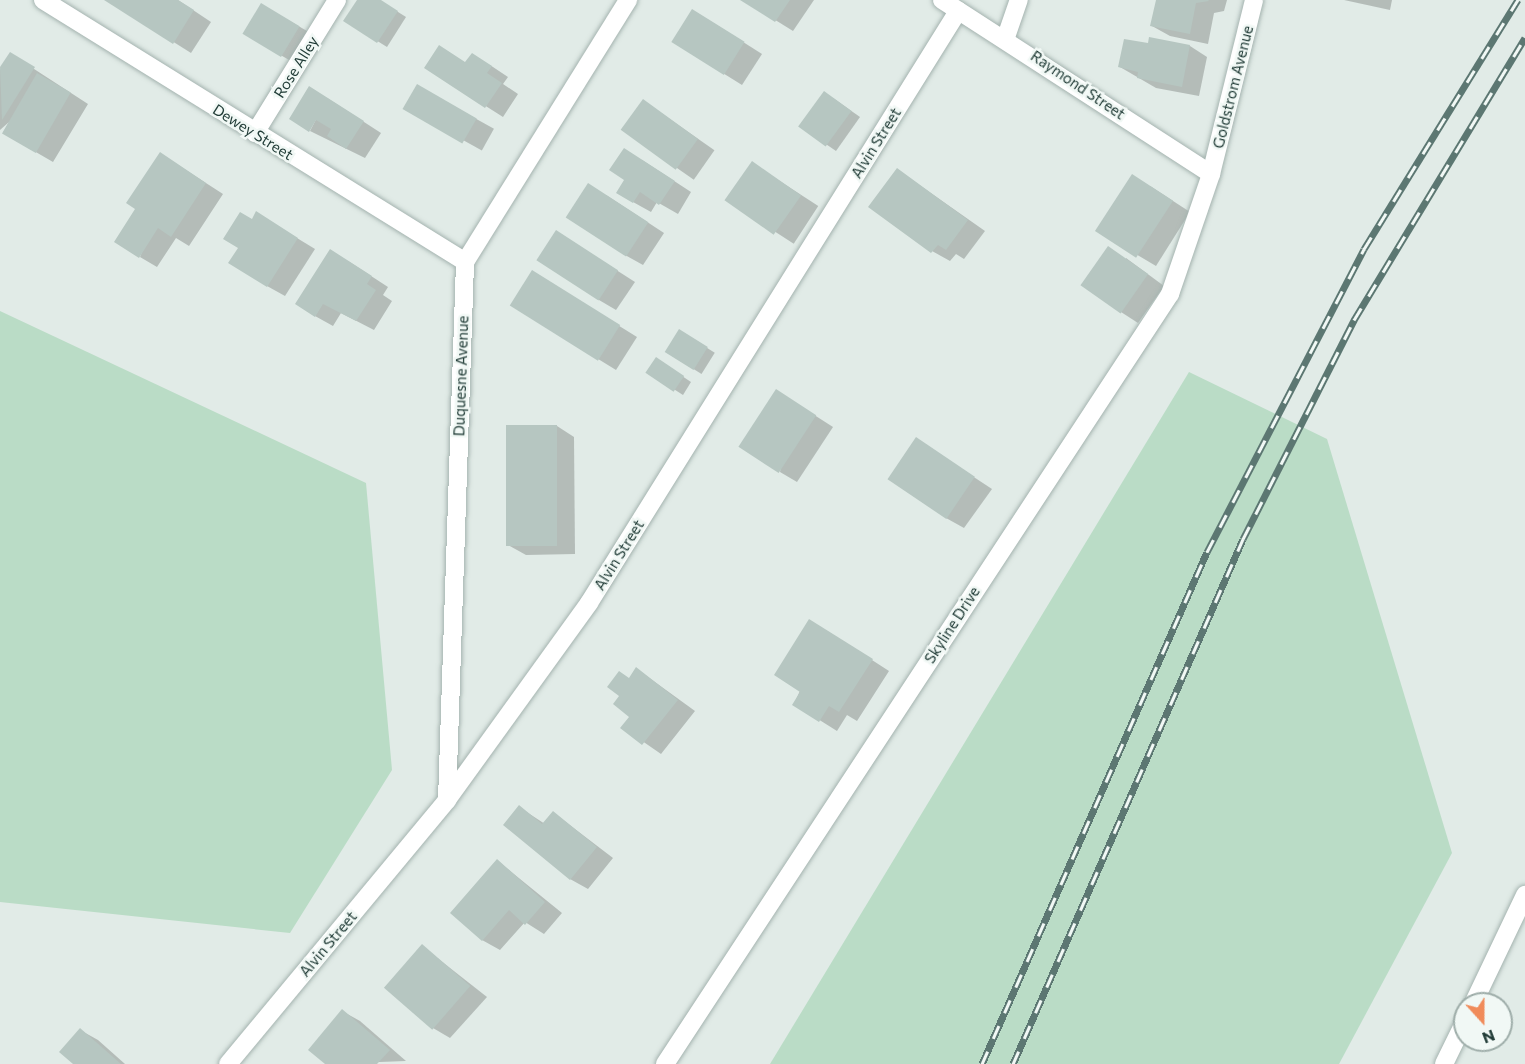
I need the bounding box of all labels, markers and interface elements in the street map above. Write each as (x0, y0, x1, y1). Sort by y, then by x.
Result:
street label: Goldstrom Avenue (1209, 24, 1257, 150)
street label: Rose Alley (270, 33, 322, 101)
street label: Raymond Street (1027, 47, 1129, 123)
street label: Dewey Street (210, 100, 296, 164)
street label: Alvin Street (847, 104, 905, 182)
street label: Duquesne Avenue (450, 315, 472, 437)
street label: Alvin Street (590, 516, 648, 594)
street label: Skyline Drive (920, 583, 984, 667)
street label: Alvin Street (296, 908, 360, 980)
north arrow (1453, 992, 1513, 1052)
text: N (1480, 1026, 1498, 1048)

